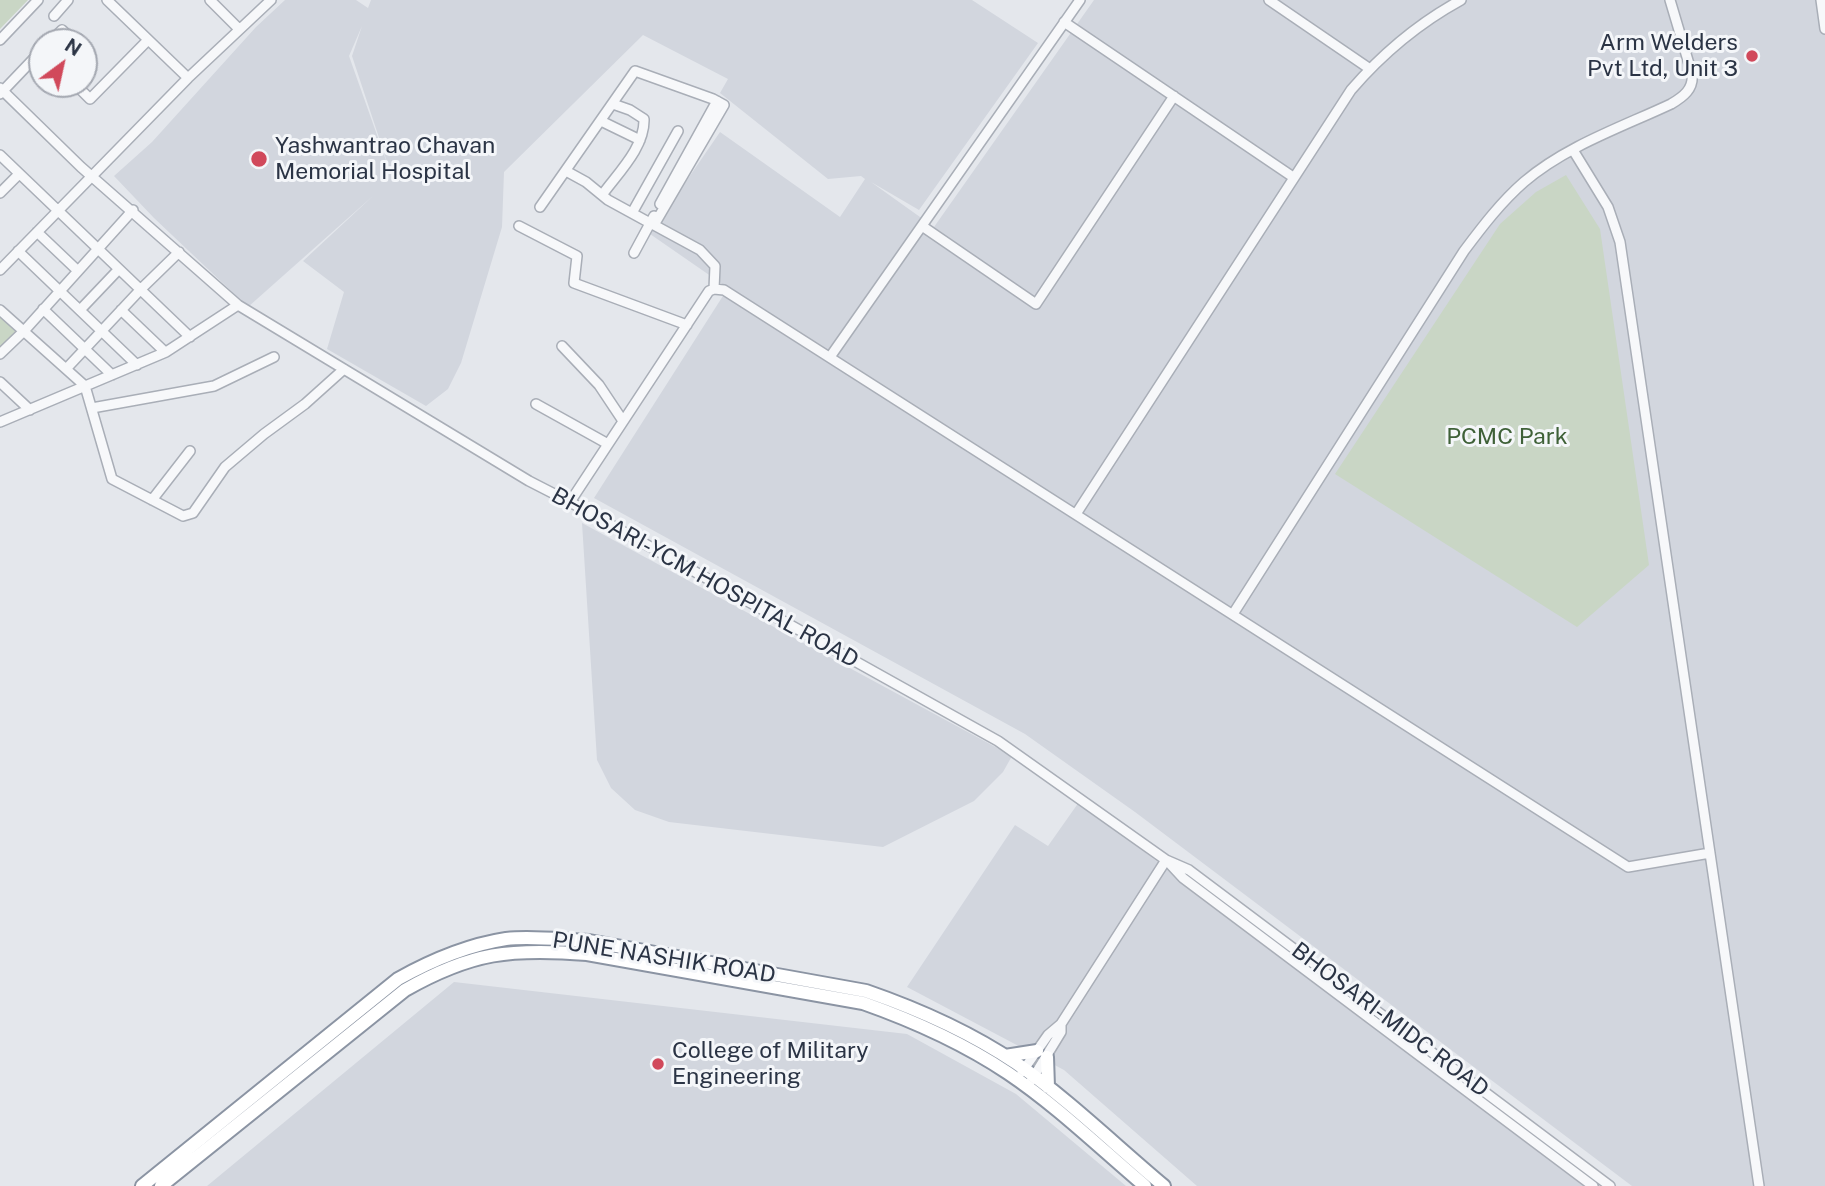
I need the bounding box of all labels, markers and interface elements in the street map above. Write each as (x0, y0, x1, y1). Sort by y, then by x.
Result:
north arrow (28, 28, 98, 98)
place label: Arm Welders Pvt Ltd, Unit 3 (1587, 29, 1738, 83)
text: N (61, 34, 86, 60)
marker: Arm Welders Pvt Ltd, Unit 3 (1744, 48, 1760, 64)
place label: Yashwantrao Chavan Memorial Hospital (275, 132, 495, 186)
marker: Yashwantrao Chavan Memorial Hospital (249, 149, 269, 169)
park label: PCMC Park (1446, 423, 1568, 451)
street label: BHOSARI-YCM HOSPITAL ROAD (547, 482, 863, 674)
street label: PUNE NASHIK ROAD (550, 927, 778, 989)
street label: BHOSARI-MIDC ROAD (1286, 937, 1494, 1103)
place label: College of Military Engineering (672, 1037, 869, 1091)
marker: College of Military Engineering (650, 1056, 666, 1072)

